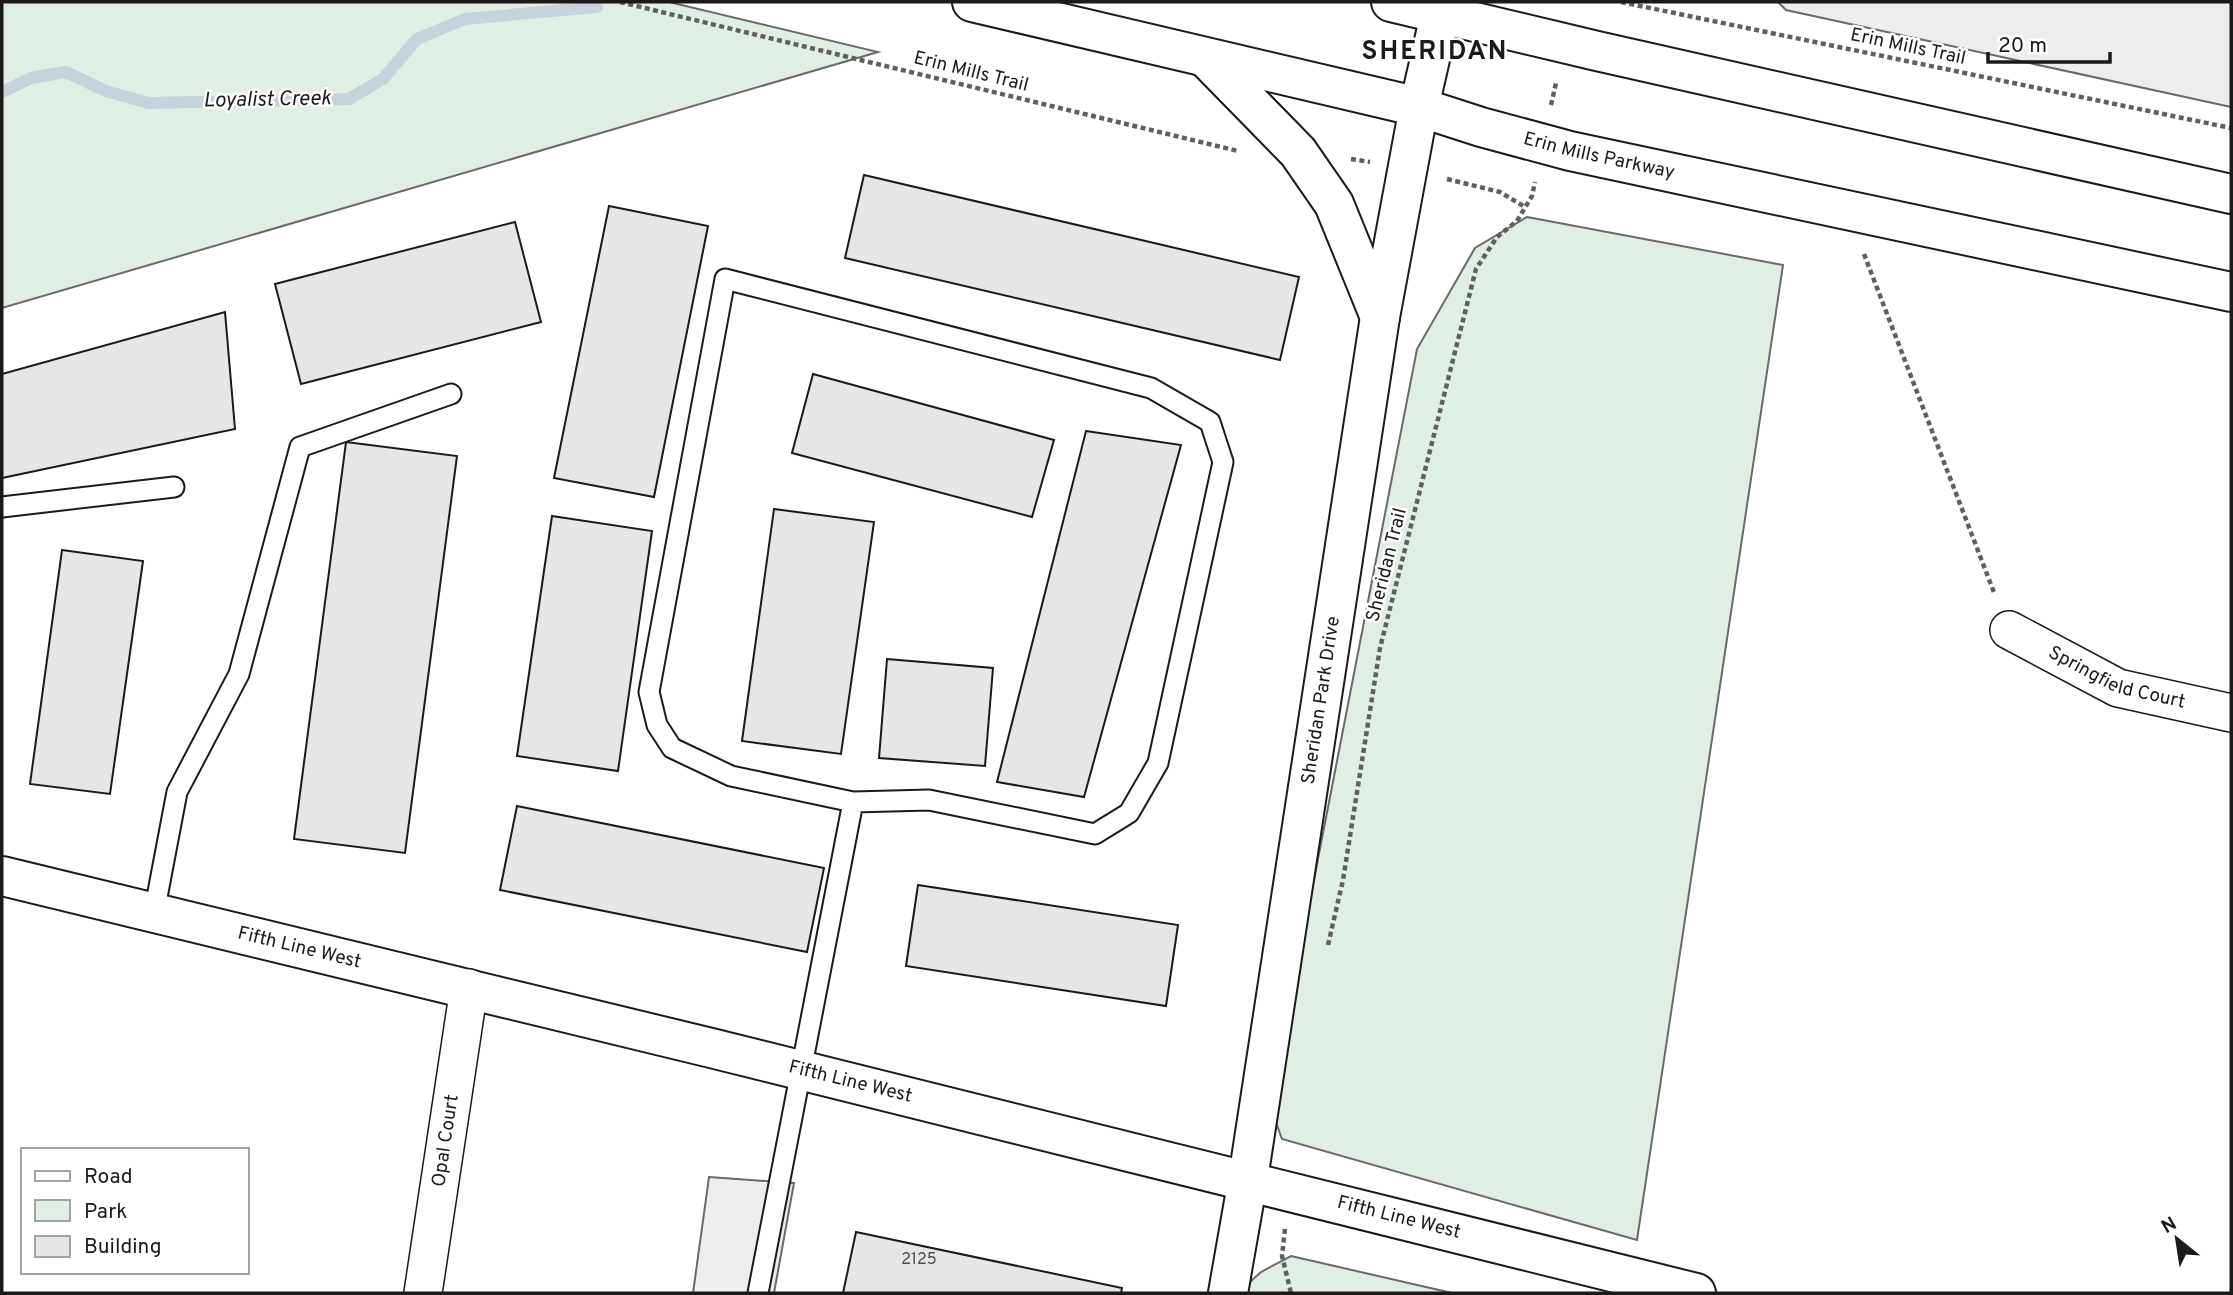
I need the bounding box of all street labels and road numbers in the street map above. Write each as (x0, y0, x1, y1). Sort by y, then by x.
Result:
street label: Erin Mills Trail (1848, 23, 1968, 71)
street label: Erin Mills Trail (911, 46, 1031, 98)
street label: Erin Mills Parkway (1521, 127, 1677, 185)
street label: Sheridan Trail (1361, 506, 1413, 624)
street label: Sheridan Park Drive (1297, 615, 1346, 786)
street label: Springfield Court (2044, 641, 2188, 715)
street label: Fifth Line West (235, 922, 364, 975)
street label: Fifth Line West (786, 1055, 915, 1109)
street label: Opal Court (427, 1093, 465, 1189)
street label: Fifth Line West (1335, 1191, 1463, 1245)

